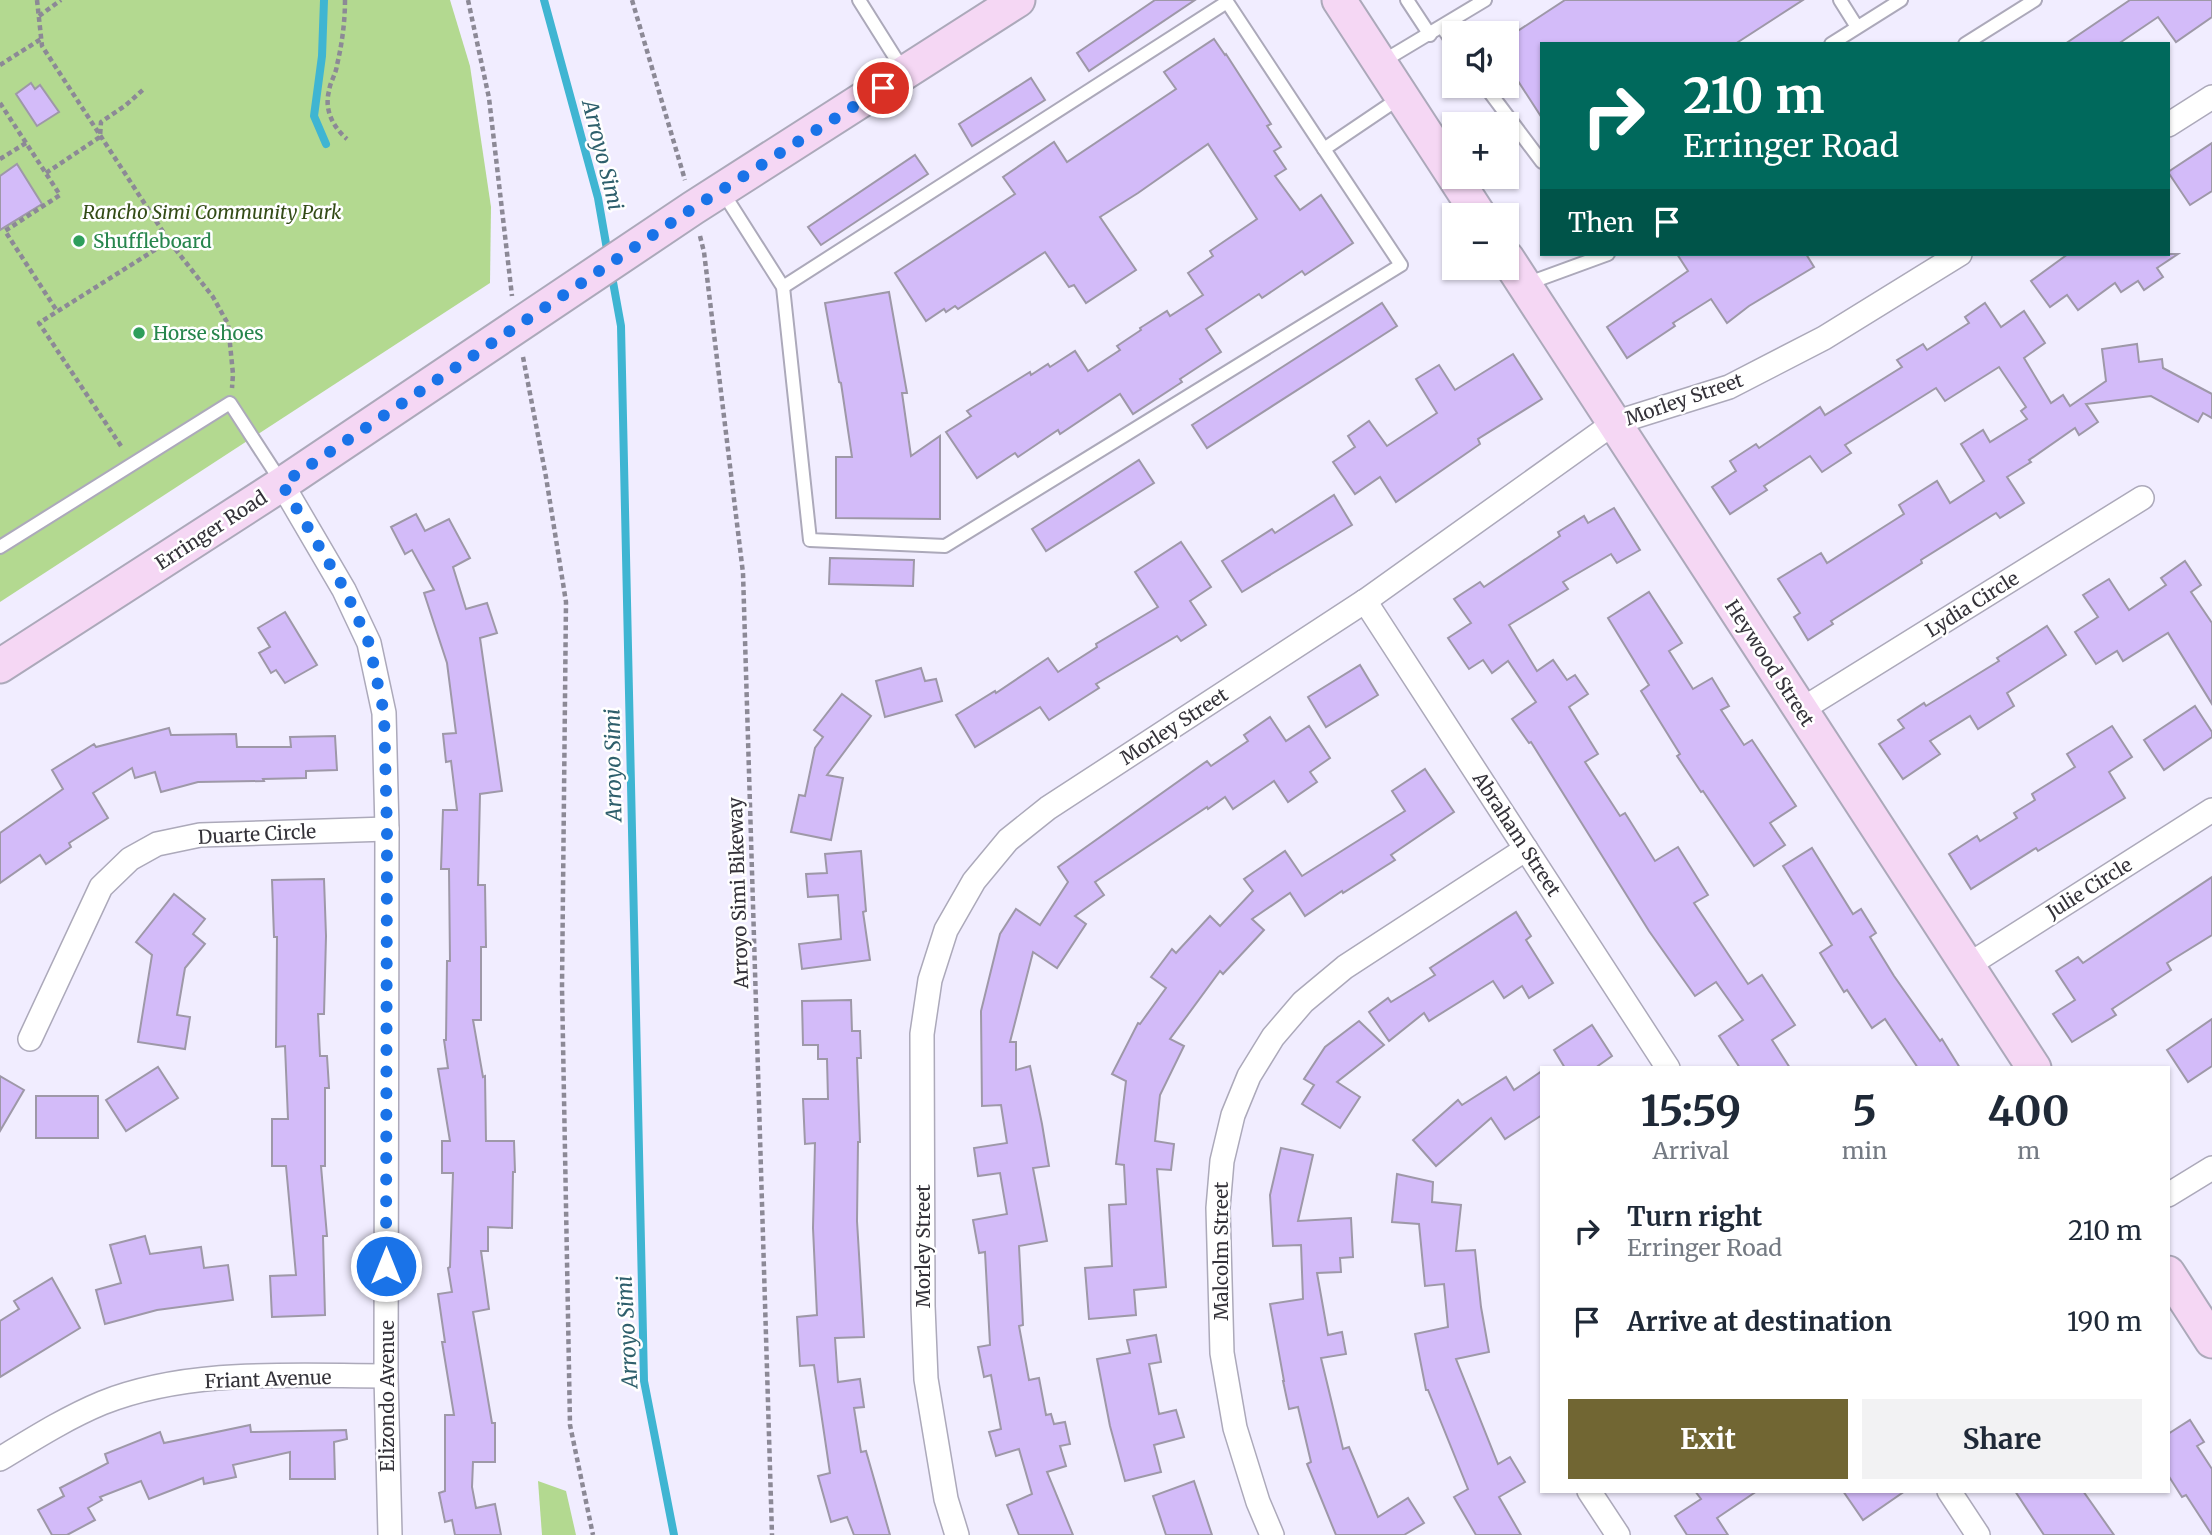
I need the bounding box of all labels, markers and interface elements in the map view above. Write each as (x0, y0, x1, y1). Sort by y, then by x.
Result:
map controls (1442, 21, 1519, 280)
button: sound (1442, 21, 1519, 98)
pin (853, 58, 913, 118)
text: 210 m (1683, 65, 1824, 126)
icon: arrive (864, 69, 902, 107)
icon: right (1568, 70, 1659, 161)
water label: Arroyo Simi (576, 95, 630, 213)
button: + (1442, 112, 1519, 189)
text: Erringer Road (1683, 126, 1899, 166)
park label: Rancho Simi Community Park (83, 200, 342, 224)
button: − (1442, 203, 1519, 280)
icon: arrive (1648, 203, 1686, 241)
text: Then (1568, 206, 1634, 239)
place label: Shuffleboard (93, 229, 212, 253)
marker: Shuffleboard (71, 233, 87, 249)
place label: Horse shoes (153, 321, 264, 345)
marker: Horse shoes (131, 325, 147, 341)
street label: Morley Street (1622, 367, 1747, 430)
street label: Erringer Road (151, 485, 271, 575)
street label: Lydia Circle (1921, 566, 2023, 642)
street label: Heywood Street (1720, 595, 1820, 731)
street label: Morley Street (1116, 682, 1233, 770)
water label: Arroyo Simi (599, 708, 628, 824)
street label: Abraham Street (1467, 766, 1566, 901)
street label: Arroyo Simi Bikeway (723, 797, 753, 990)
street label: Duarte Circle (197, 819, 317, 849)
street label: Julie Circle (2041, 852, 2136, 924)
text: 15:59 (1640, 1085, 1741, 1137)
text: 5 (1852, 1085, 1877, 1137)
text: 400 (1988, 1085, 2070, 1137)
text: Arrival (1652, 1136, 1729, 1165)
text: min (1842, 1136, 1887, 1165)
text: m (2017, 1136, 2040, 1165)
street label: Malcolm Street (1209, 1181, 1233, 1320)
street label: Morley Street (911, 1184, 935, 1308)
text: Turn right (1627, 1200, 1762, 1233)
icon: right (1568, 1212, 1606, 1250)
text: 210 m (2068, 1214, 2142, 1247)
position arrow (349, 1229, 423, 1303)
text: Erringer Road (1627, 1233, 1782, 1262)
water label: Arroyo Simi (611, 1275, 644, 1391)
icon: arrive (1568, 1303, 1606, 1341)
text: Arrive at destination (1627, 1305, 1892, 1338)
text: 190 m (2067, 1305, 2142, 1338)
street label: Elizondo Avenue (375, 1320, 399, 1472)
street label: Friant Avenue (204, 1365, 332, 1393)
button: Exit (1568, 1399, 1848, 1479)
button: Share (1862, 1399, 2142, 1479)

